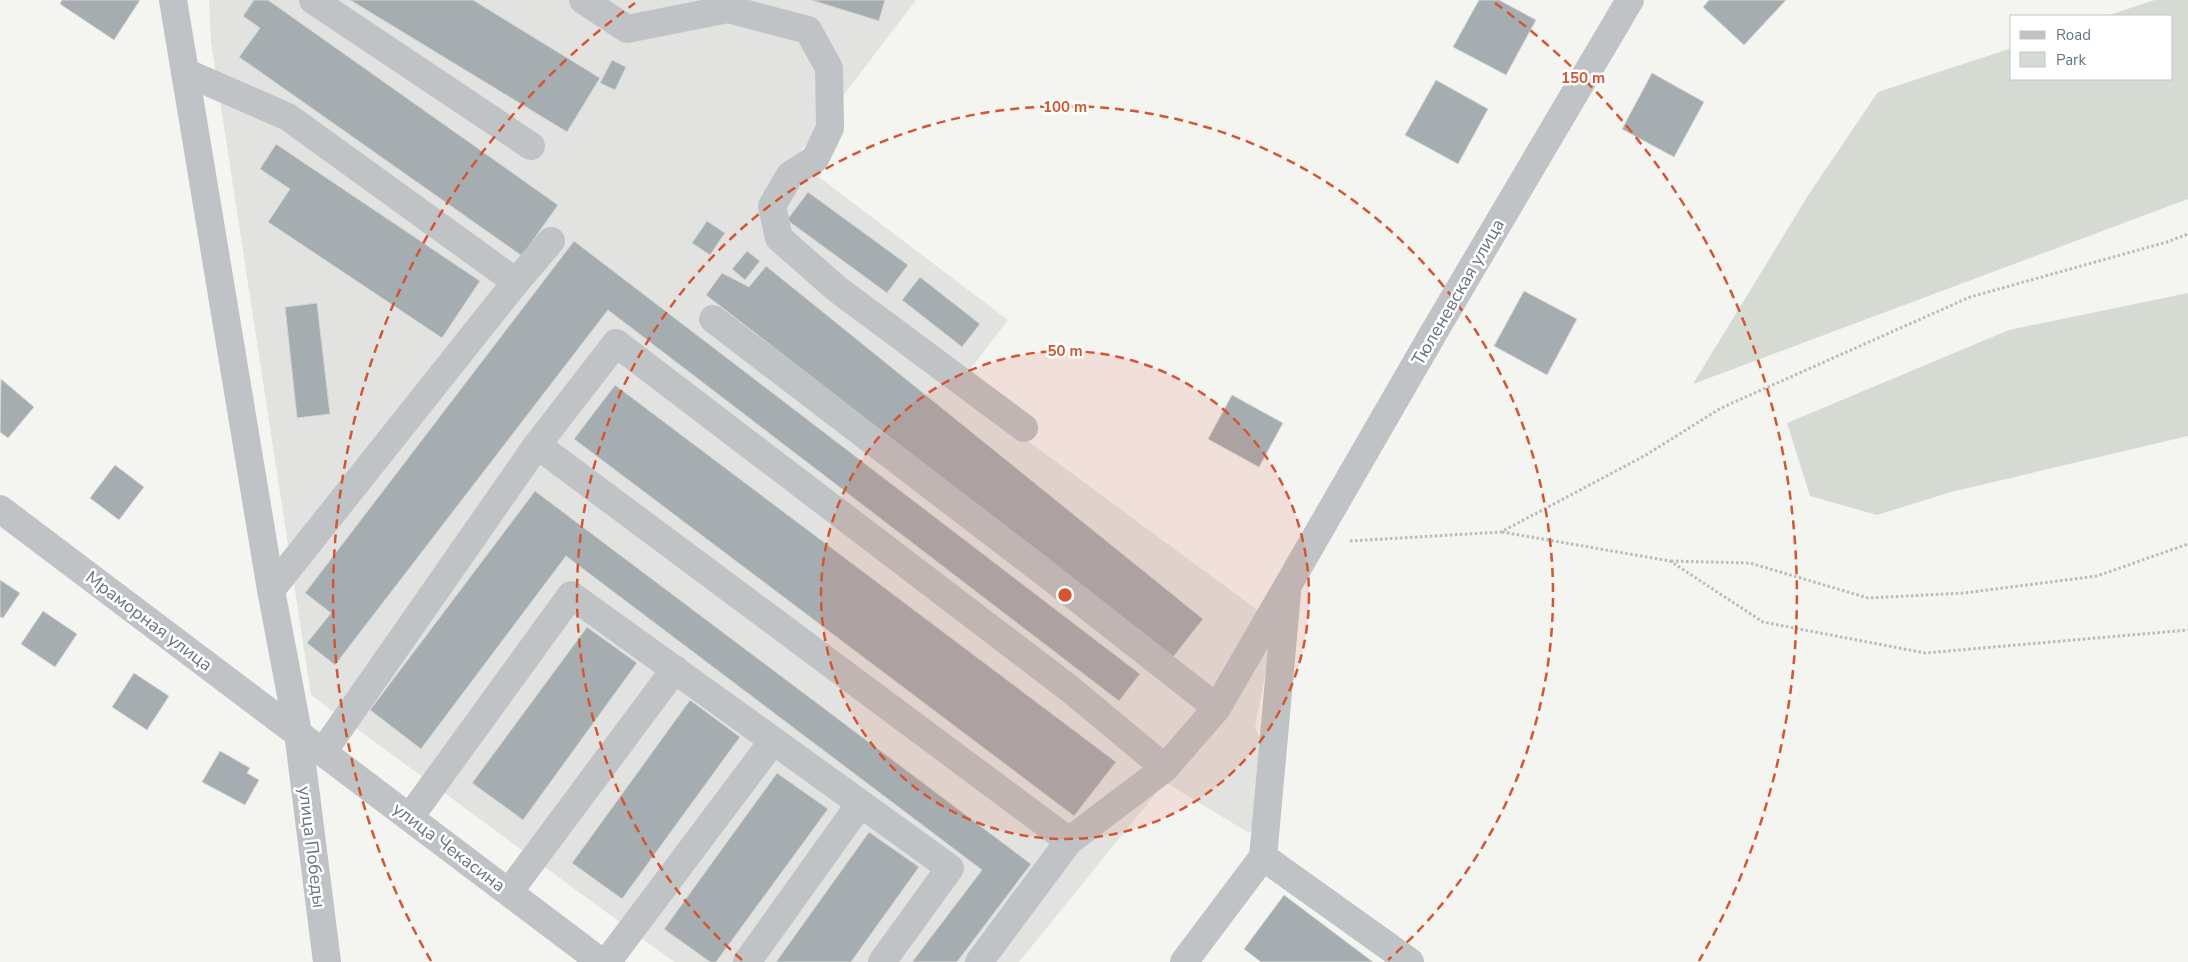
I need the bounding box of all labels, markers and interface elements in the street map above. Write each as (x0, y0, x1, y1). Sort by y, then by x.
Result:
legend (2010, 15, 2173, 80)
text: Road (2056, 25, 2091, 45)
text: Park (2056, 50, 2086, 70)
text: 150 m (1561, 68, 1605, 88)
text: 100 m (1043, 97, 1087, 117)
street label: Тюленевская улица (1406, 214, 1510, 370)
text: 50 m (1047, 341, 1083, 361)
street label: Мраморная улица (81, 565, 217, 677)
centre of rings (1056, 586, 1074, 604)
street label: улица Победы (293, 785, 331, 909)
street label: улица Чекасина (388, 797, 510, 897)

